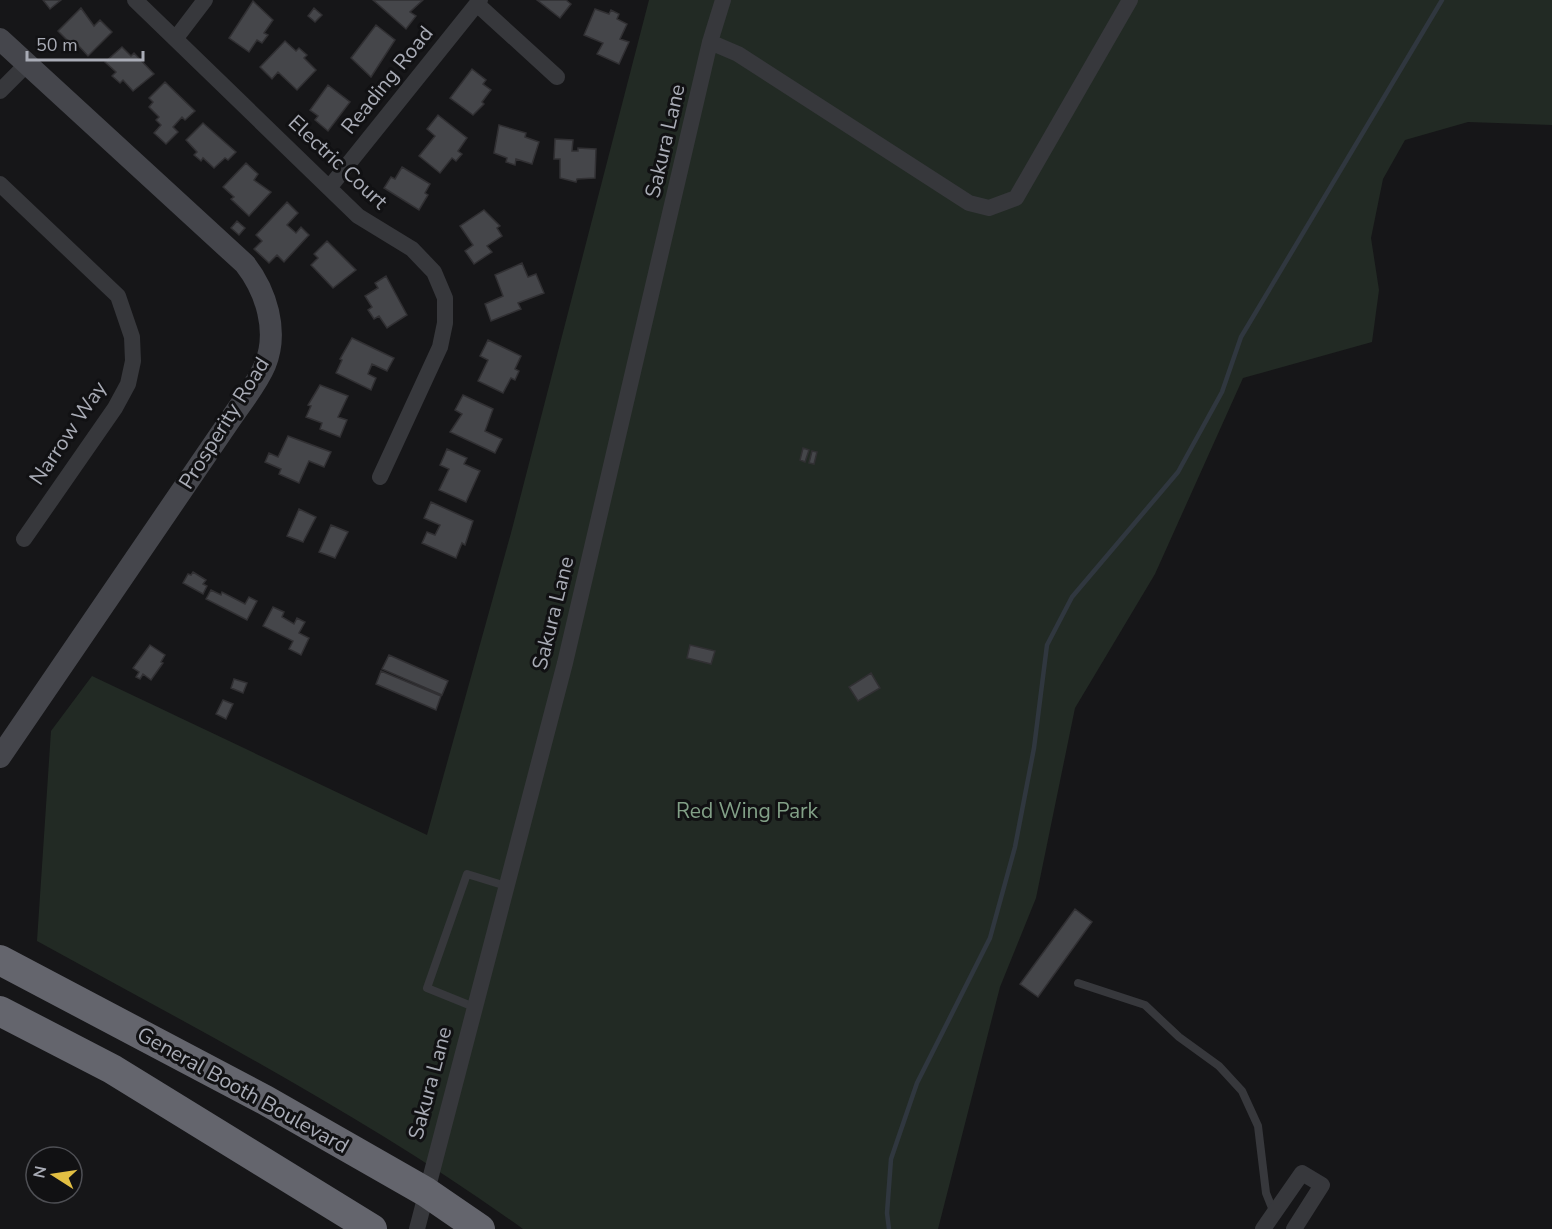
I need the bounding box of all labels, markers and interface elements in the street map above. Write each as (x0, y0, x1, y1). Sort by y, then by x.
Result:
street label: Reading Road (335, 20, 439, 140)
scale bar (27, 24, 142, 62)
text: 50 m (36, 33, 78, 57)
street label: Sakura Lane (638, 81, 692, 201)
street label: Electric Court (282, 109, 394, 216)
street label: Prosperity Road (172, 352, 276, 494)
street label: Narrow Way (23, 375, 113, 491)
street label: Sakura Lane (525, 553, 581, 673)
park label: Red Wing Park (676, 797, 819, 825)
street label: General Booth Boulevard (132, 1020, 354, 1160)
street label: Sakura Lane (401, 1023, 459, 1143)
north arrow (24, 1145, 84, 1205)
text: N (28, 1164, 52, 1180)

